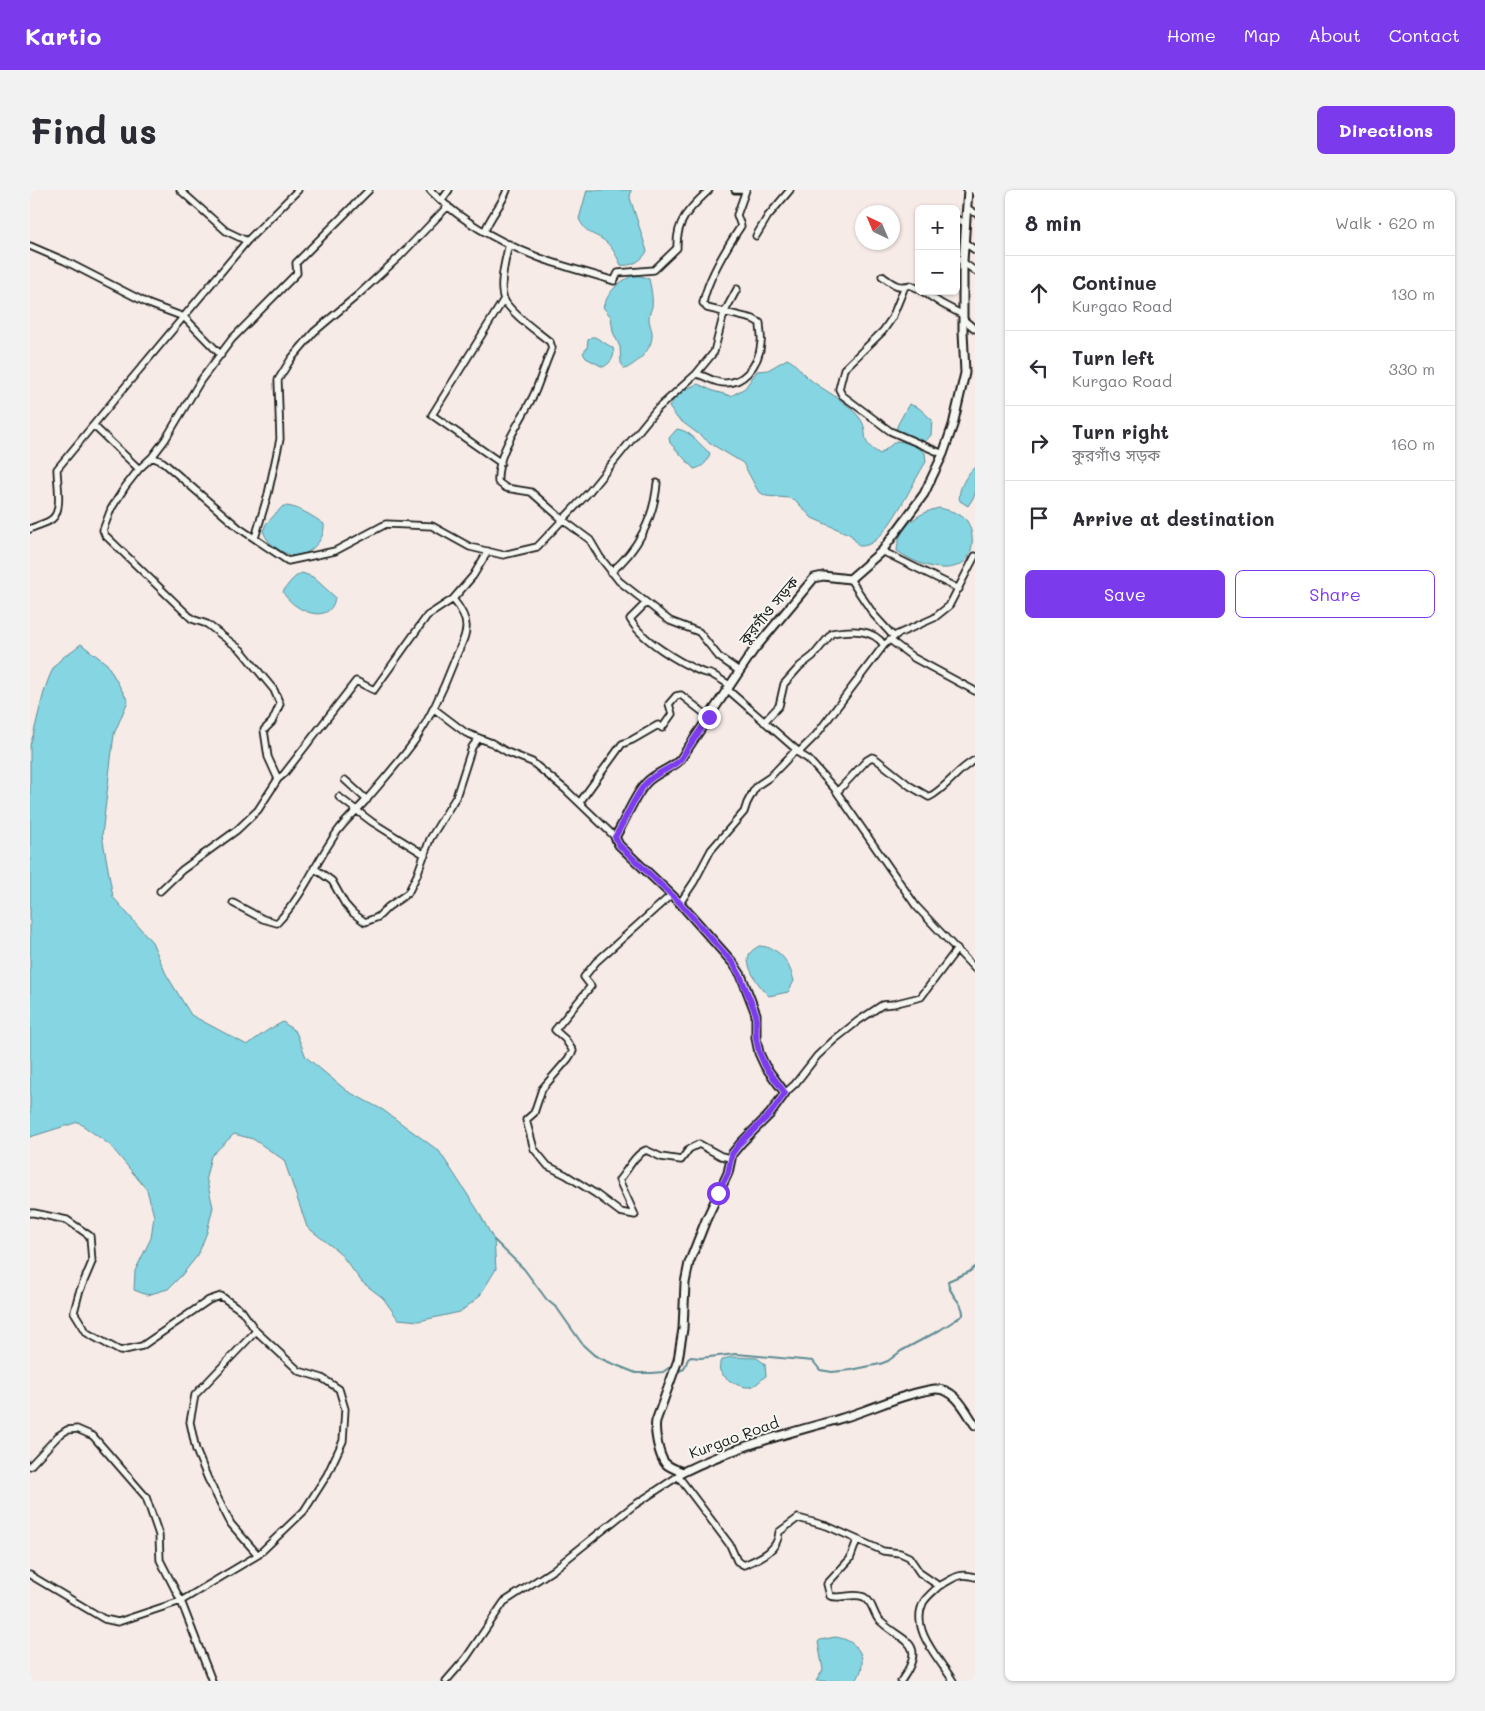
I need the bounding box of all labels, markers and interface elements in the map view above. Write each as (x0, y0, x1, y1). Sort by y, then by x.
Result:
text: Kartio (25, 20, 101, 51)
text: Home (1167, 23, 1216, 47)
text: Map (1244, 23, 1280, 47)
text: About (1308, 23, 1361, 47)
text: Contact (1389, 23, 1460, 47)
button: Directions (1317, 106, 1455, 154)
text: Find us (30, 107, 157, 153)
north arrow (855, 205, 900, 250)
map controls (915, 205, 960, 295)
button: + (915, 205, 960, 250)
text: 8 min (1025, 209, 1081, 236)
text: Walk · 620 m (1335, 212, 1435, 233)
button: − (915, 250, 960, 295)
text: Continue (1072, 270, 1157, 295)
icon: ahead (1025, 279, 1053, 307)
text: 130 m (1391, 283, 1435, 304)
text: Kurgao Road (1072, 295, 1172, 316)
text: Turn left (1072, 345, 1155, 370)
icon: left (1025, 354, 1053, 382)
text: 330 m (1389, 358, 1435, 379)
text: Kurgao Road (1072, 370, 1172, 391)
text: Turn right (1072, 419, 1169, 444)
icon: right (1025, 429, 1053, 457)
text: 160 m (1390, 433, 1435, 454)
text: কুরগাঁও সড়ক (1072, 444, 1160, 465)
icon: arrive (1025, 504, 1053, 532)
text: Arrive at destination (1072, 506, 1275, 531)
button: Save (1025, 570, 1225, 618)
button: Share (1235, 570, 1435, 618)
street label: কুরগাঁও সড়ক (733, 572, 803, 649)
route end (698, 706, 721, 729)
route start (707, 1182, 730, 1205)
street label: Kurgao Road (686, 1412, 781, 1463)

